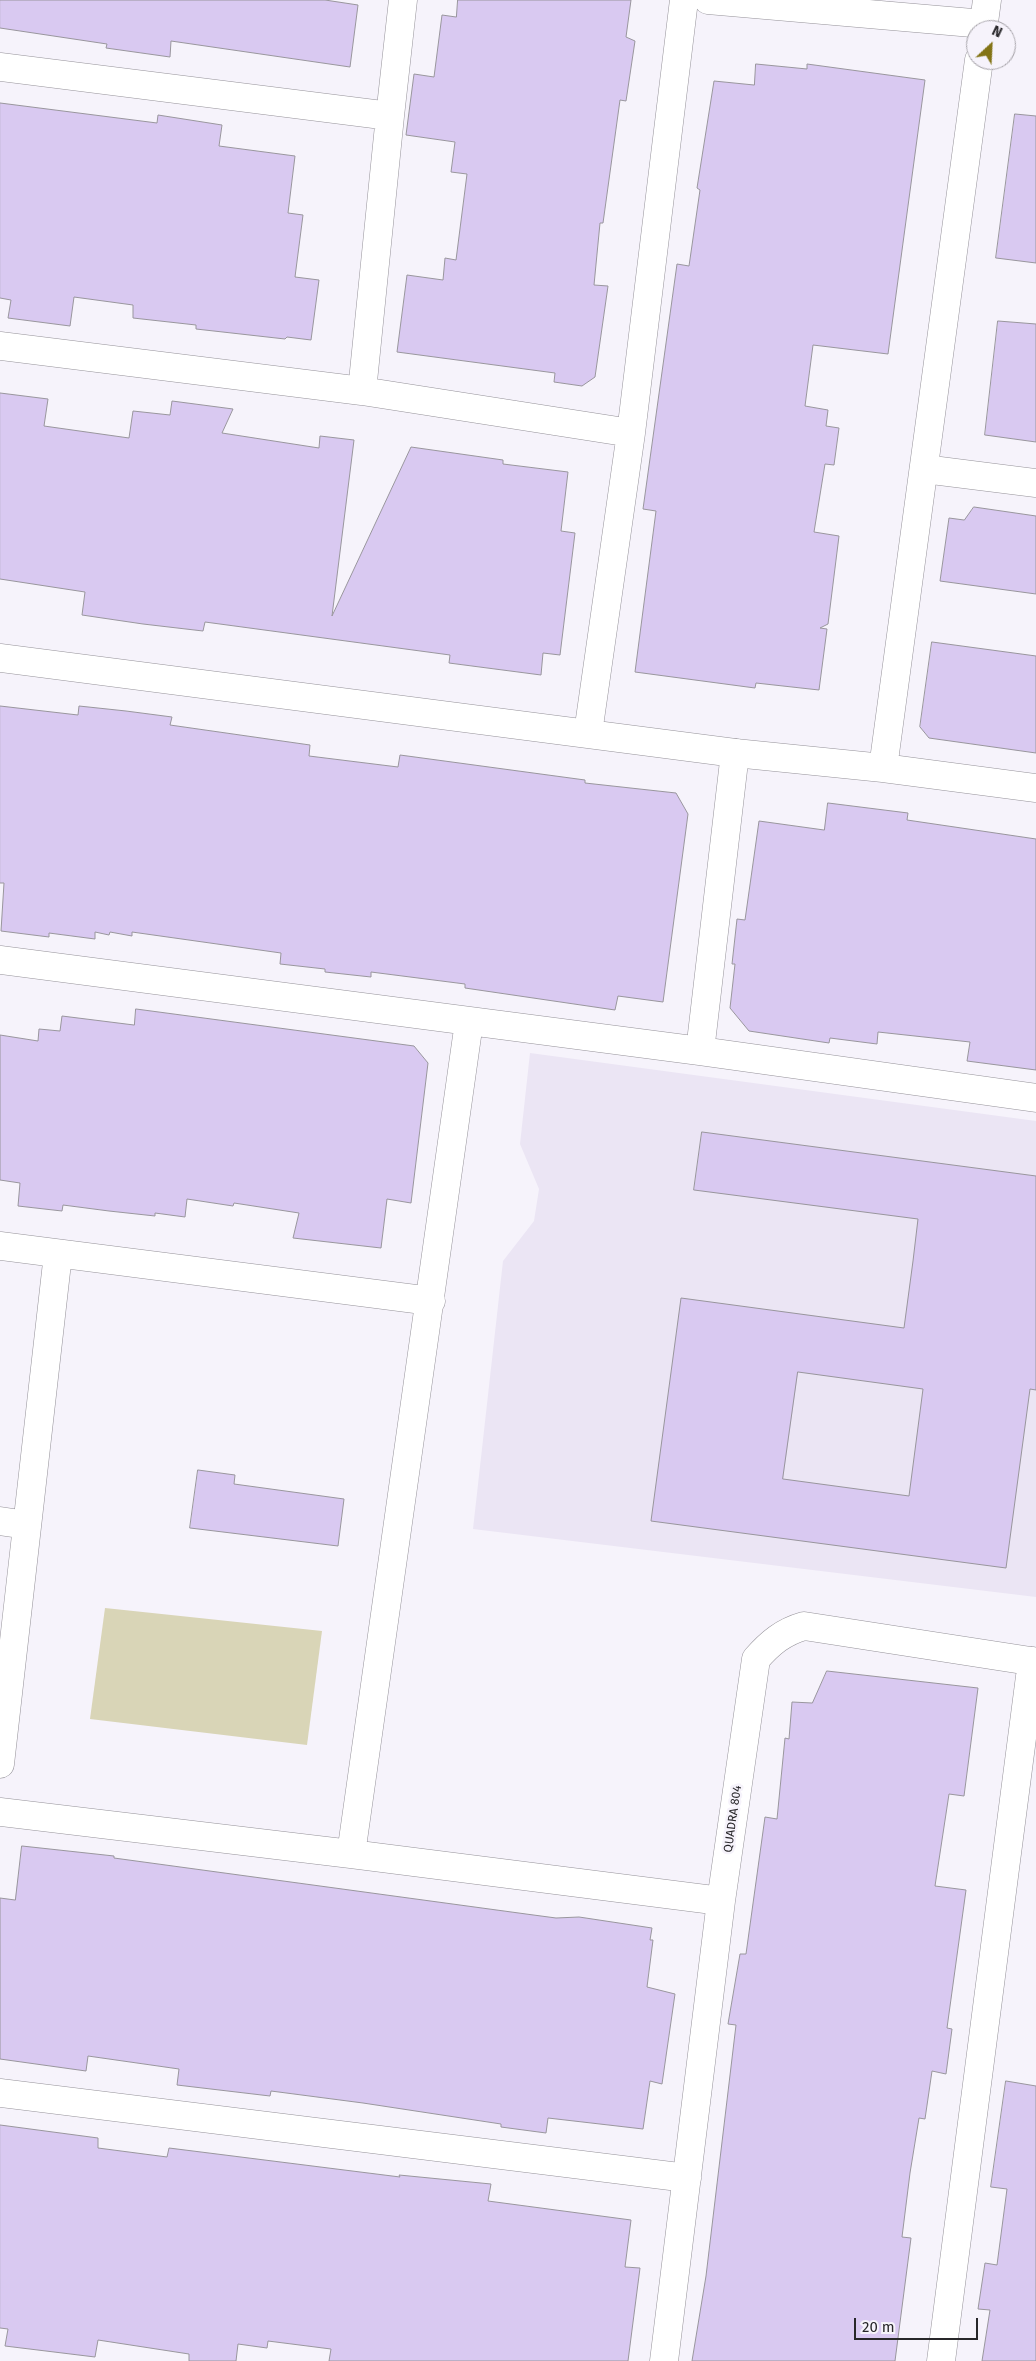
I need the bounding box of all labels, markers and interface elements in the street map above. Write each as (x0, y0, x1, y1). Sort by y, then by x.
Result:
north arrow (966, 20, 1016, 70)
text: N (989, 22, 1005, 42)
street label: QUADRA 804 (721, 1784, 745, 1854)
scale bar (856, 2308, 980, 2340)
text: 20 m (862, 2318, 895, 2336)

